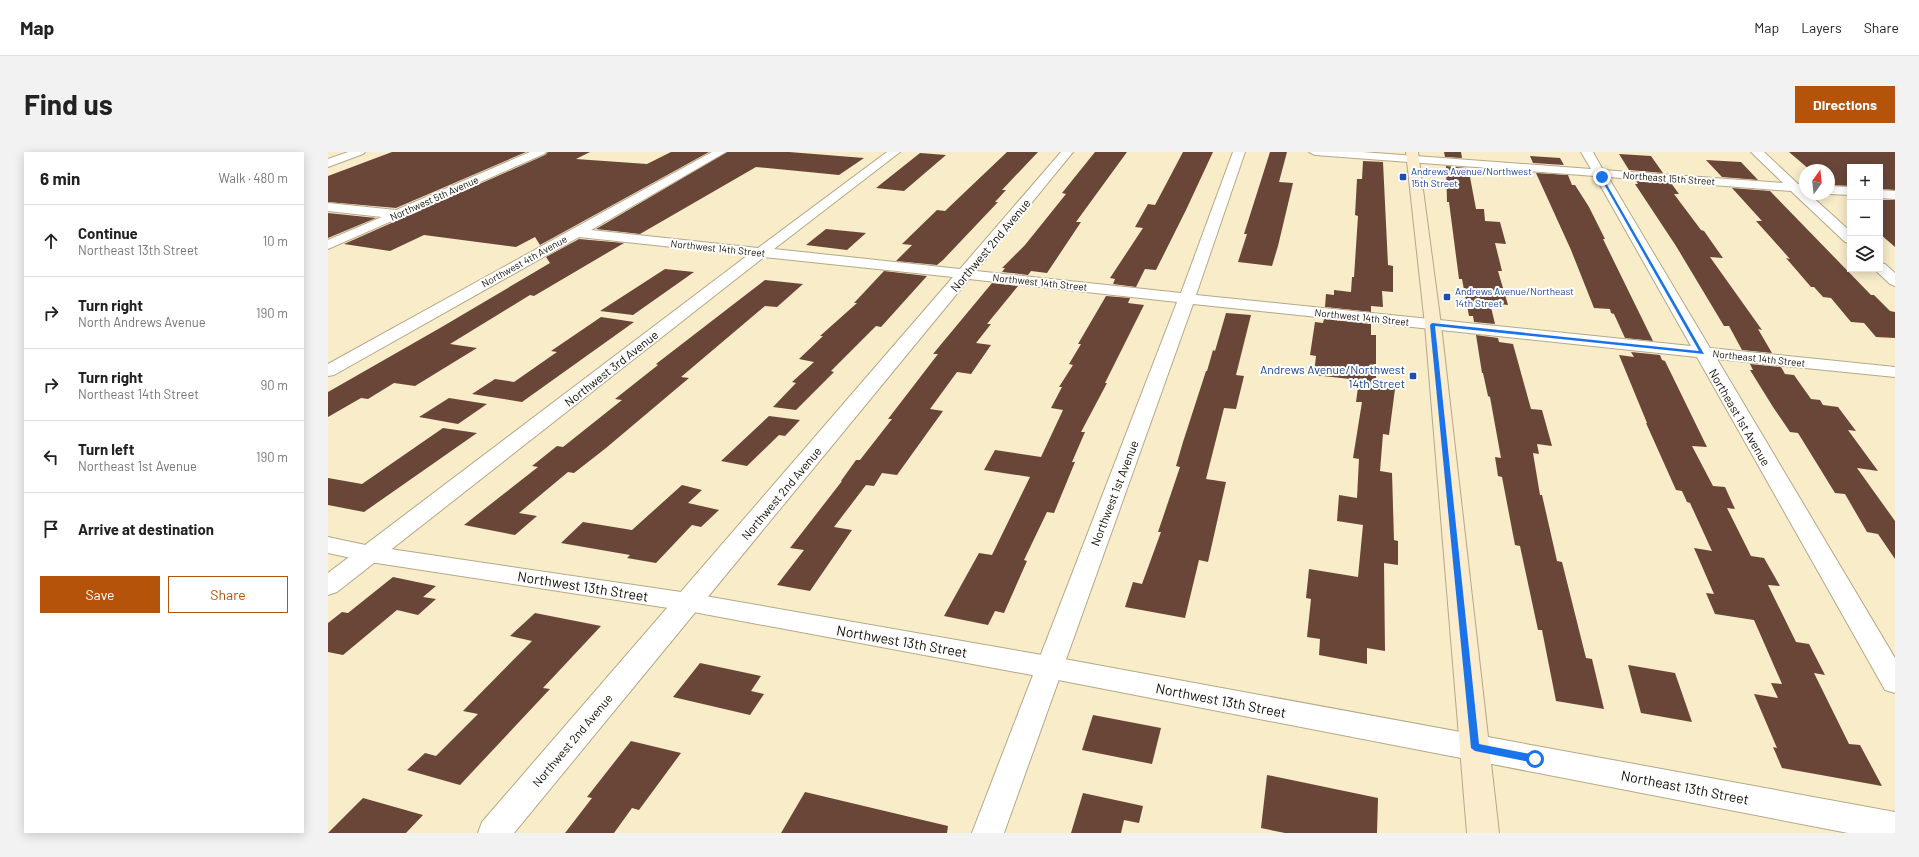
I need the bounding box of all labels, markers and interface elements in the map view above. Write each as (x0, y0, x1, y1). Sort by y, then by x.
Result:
text: Map (20, 16, 54, 39)
text: Map (1754, 19, 1779, 36)
text: Layers (1801, 19, 1842, 36)
text: Share (1864, 19, 1899, 36)
button: Directions (1795, 86, 1895, 123)
text: Find us (24, 87, 113, 121)
north arrow (1799, 164, 1835, 200)
map controls (1847, 164, 1883, 272)
button: + (1847, 164, 1883, 200)
place label: Andrews Avenue/Northwest 15th Street (1411, 165, 1532, 189)
text: 6 min (40, 168, 80, 188)
route end (1593, 168, 1611, 186)
street label: Northeast 15th Street (1622, 169, 1716, 187)
text: Walk · 480 m (218, 170, 288, 186)
marker: Andrews Avenue/Northwest 15th Street (1398, 172, 1408, 182)
street label: Northwest 5th Avenue (388, 173, 480, 223)
street label: Northwest 2nd Avenue (947, 196, 1033, 294)
button: − (1847, 200, 1883, 236)
text: Continue (78, 224, 138, 242)
icon: ahead (40, 230, 62, 252)
street label: Northwest 4th Avenue (479, 232, 569, 290)
text: 10 m (263, 233, 288, 249)
button: layers (1847, 236, 1883, 272)
street label: Northwest 14th Street (670, 237, 766, 259)
text: Northeast 13th Street (78, 242, 199, 258)
street label: Northwest 14th Street (992, 271, 1088, 293)
place label: Andrews Avenue/Northeast 14th Street (1455, 285, 1574, 309)
marker: Andrews Avenue/Northeast 14th Street (1442, 292, 1452, 302)
text: Turn right (78, 296, 143, 314)
icon: right (40, 302, 62, 324)
text: 190 m (256, 305, 288, 321)
street label: Northwest 14th Street (1314, 306, 1410, 328)
text: North Andrews Avenue (78, 314, 206, 330)
street label: Northwest 3rd Avenue (561, 327, 661, 409)
street label: Northeast 14th Street (1712, 347, 1806, 369)
place label: Andrews Avenue/Northwest 14th Street (1260, 362, 1405, 390)
street label: Northeast 1st Avenue (1706, 366, 1774, 468)
text: Turn right (78, 368, 143, 386)
marker: Andrews Avenue/Northwest 14th Street (1408, 371, 1418, 381)
icon: right (40, 374, 62, 396)
text: 90 m (261, 377, 288, 393)
text: Northeast 14th Street (78, 386, 199, 402)
street label: Northwest 1st Avenue (1087, 438, 1141, 548)
text: Turn left (78, 440, 134, 458)
street label: Northwest 2nd Avenue (738, 444, 824, 542)
icon: left (40, 446, 62, 468)
text: 190 m (256, 449, 288, 465)
text: Northeast 1st Avenue (78, 458, 197, 474)
icon: arrive (40, 518, 62, 540)
text: Arrive at destination (78, 520, 214, 538)
street label: Northwest 13th Street (516, 567, 650, 605)
button: Save (40, 576, 160, 613)
button: Share (168, 576, 288, 613)
street label: Northwest 13th Street (835, 621, 969, 661)
street label: Northwest 13th Street (1154, 679, 1288, 721)
street label: Northwest 2nd Avenue (529, 691, 615, 789)
route start (1526, 750, 1544, 768)
street label: Northeast 13th Street (1620, 766, 1750, 808)

